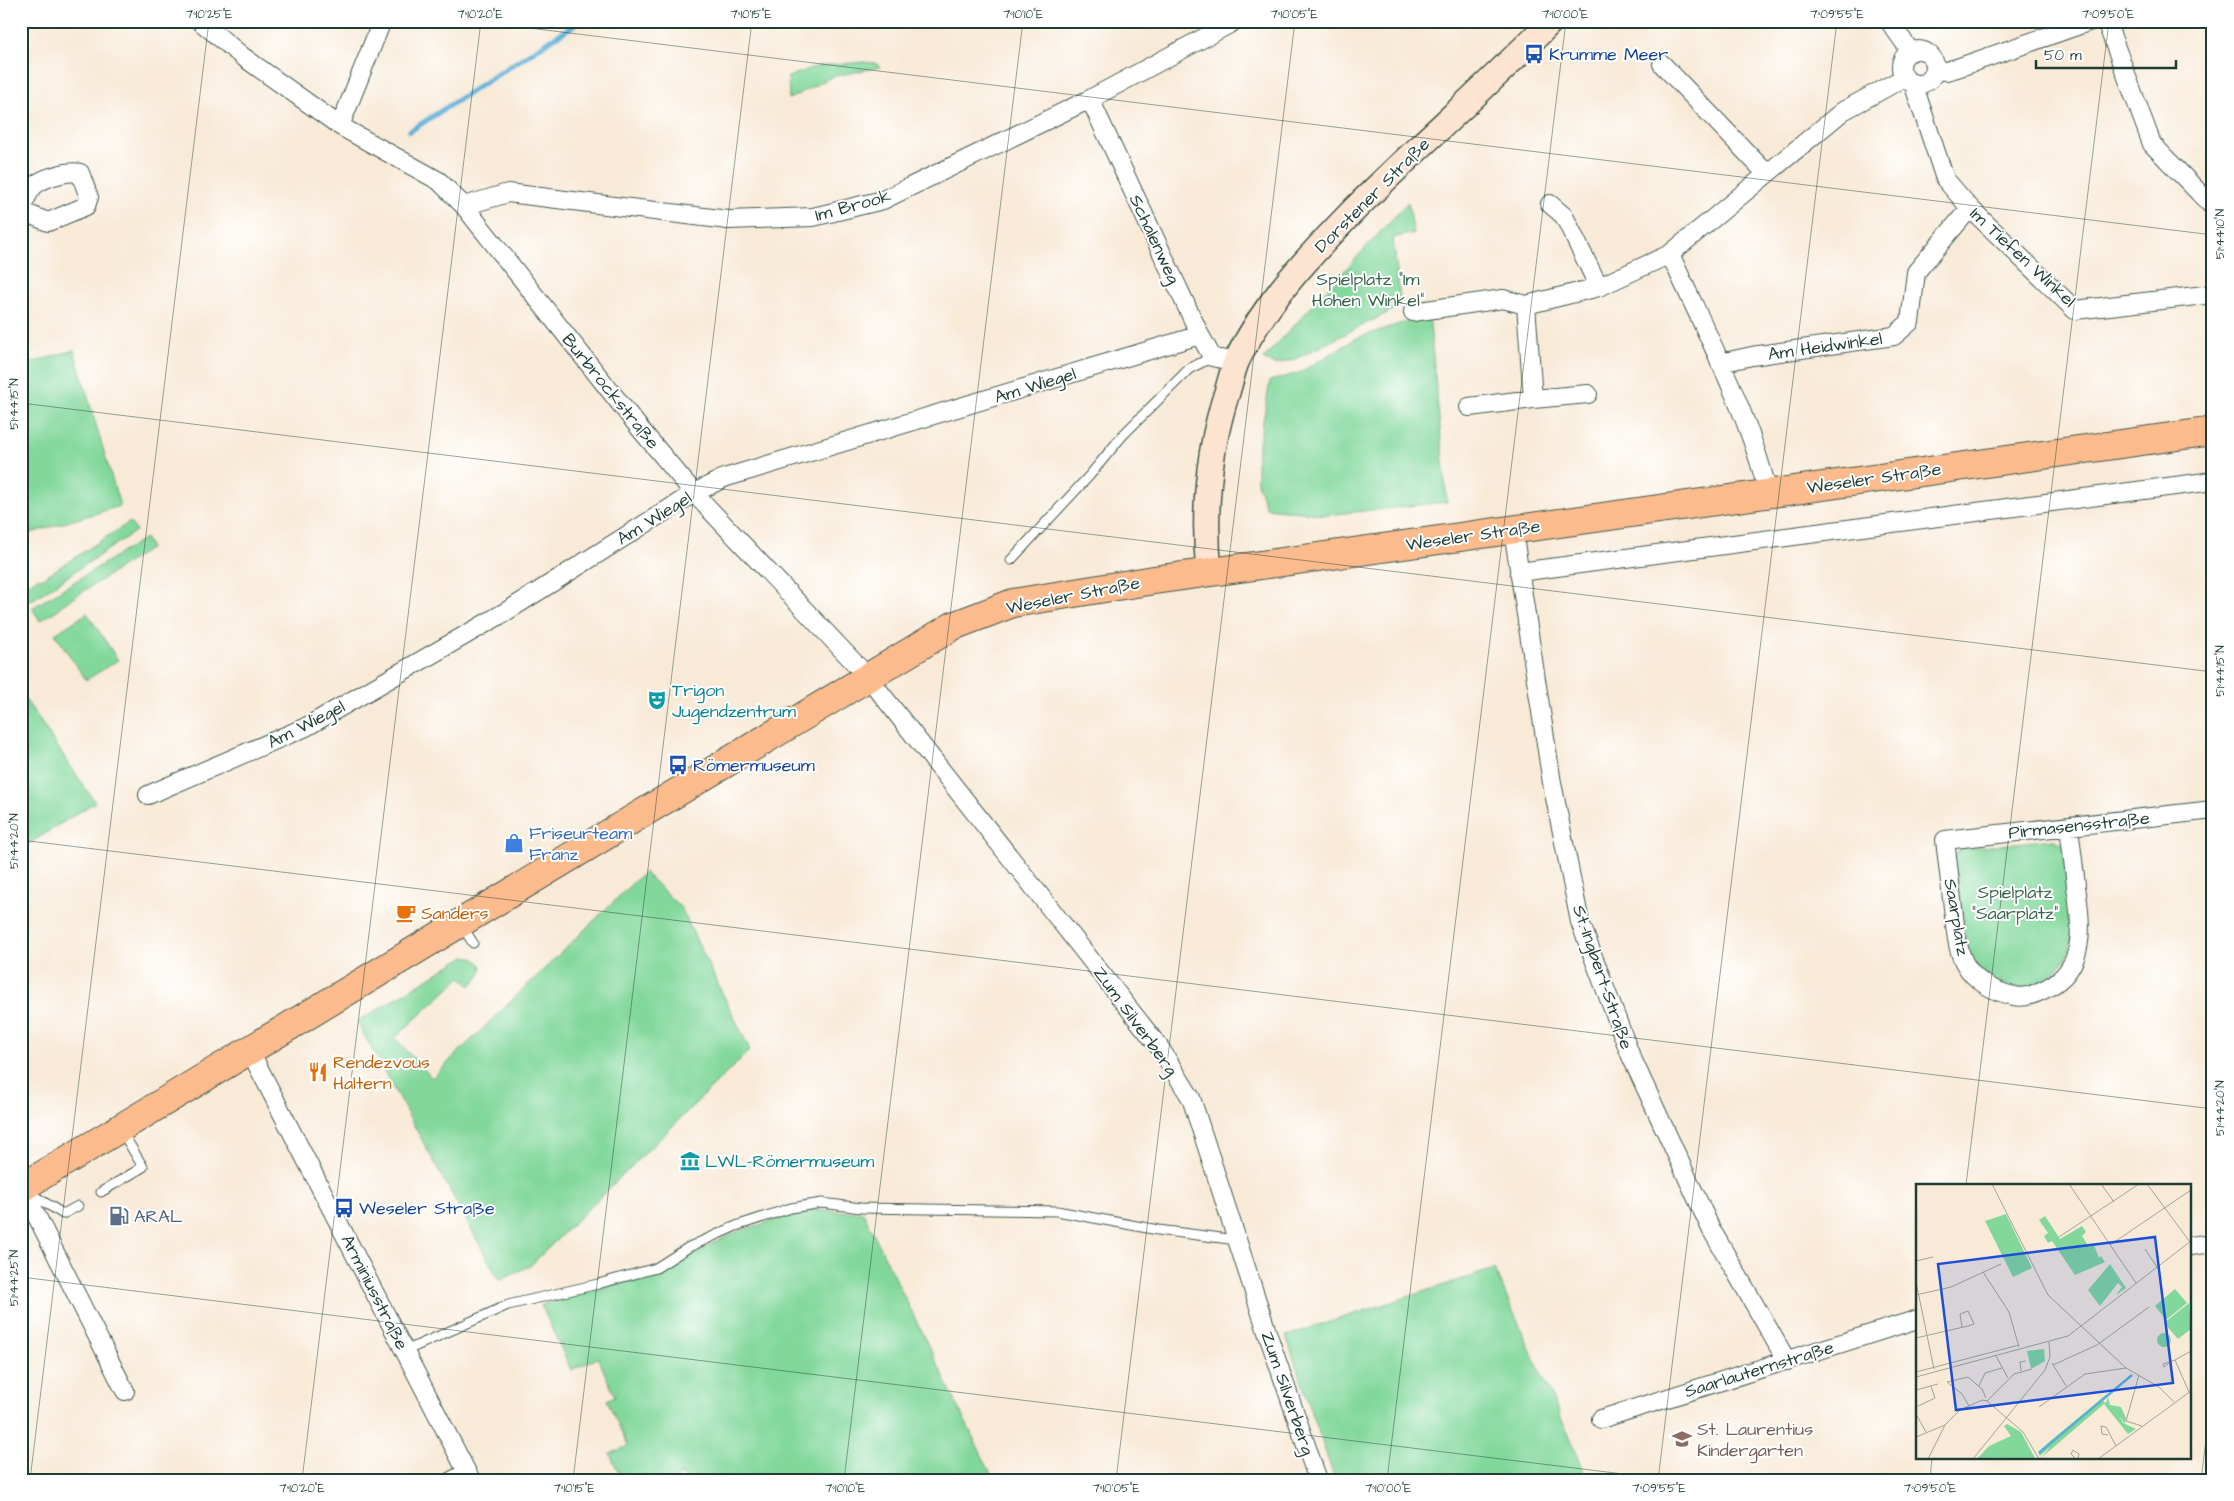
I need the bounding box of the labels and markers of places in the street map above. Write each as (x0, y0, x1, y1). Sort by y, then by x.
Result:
place label: Krumme Meer (1549, 42, 1668, 67)
bus stop icon: Krumme Meer (1523, 43, 1545, 65)
place label: Trigon Jugendzentrum (672, 678, 796, 725)
theatre icon: Trigon Jugendzentrum (646, 689, 668, 711)
place label: Römermuseum (693, 753, 815, 778)
bus stop icon: Römermuseum (667, 754, 689, 776)
place label: Friseurteam Franz (529, 821, 632, 867)
shop icon: Friseurteam Franz (503, 832, 525, 854)
place label: Sanders (421, 901, 489, 926)
cafe icon: Sanders (395, 902, 417, 924)
place label: Rendezvous Haltern (333, 1050, 430, 1096)
restaurant icon: Rendezvous Haltern (307, 1061, 329, 1083)
place label: LWL-Römermuseum (705, 1149, 874, 1174)
museum icon: LWL-Römermuseum (679, 1150, 701, 1172)
place label: Weseler Straße (359, 1196, 495, 1221)
bus stop icon: Weseler Straße (333, 1197, 355, 1219)
place label: ARAL (134, 1204, 183, 1229)
fuel station icon: ARAL (108, 1205, 130, 1227)
place label: St. Laurentius Kindergarten (1697, 1417, 1813, 1464)
school or university icon: St. Laurentius Kindergarten (1671, 1428, 1693, 1450)

